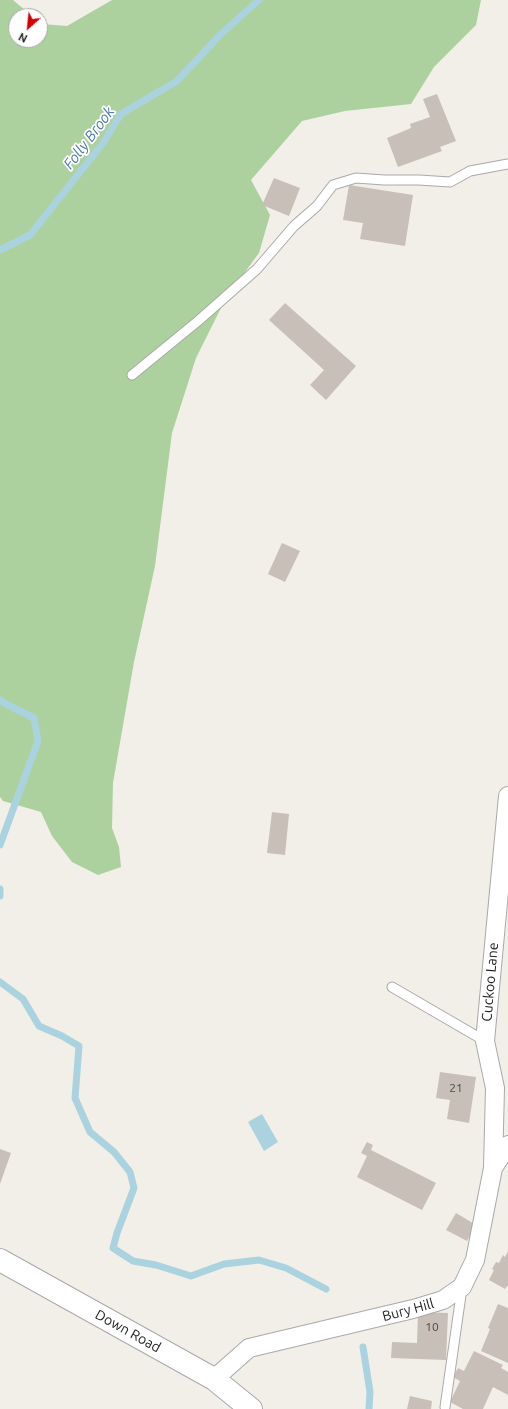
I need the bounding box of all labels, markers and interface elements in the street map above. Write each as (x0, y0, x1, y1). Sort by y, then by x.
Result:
north arrow (8, 8, 48, 48)
text: N (17, 31, 29, 45)
water label: Folly Brook (60, 103, 118, 173)
street label: Cuckoo Lane (478, 942, 502, 1022)
house number: 21 (449, 1081, 463, 1095)
street label: Bury Hill (380, 1295, 436, 1325)
street label: Down Road (92, 1306, 164, 1356)
house number: 10 (425, 1320, 439, 1334)

